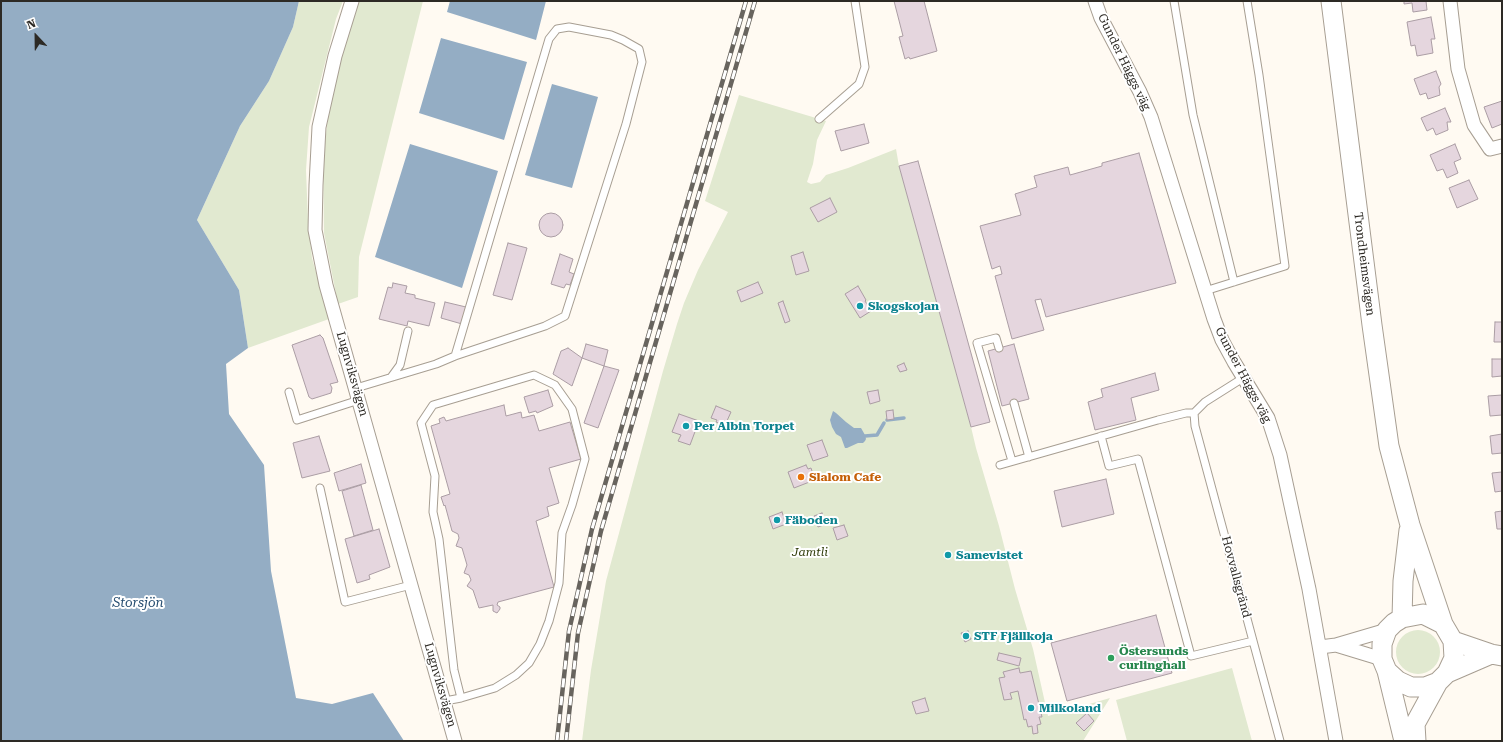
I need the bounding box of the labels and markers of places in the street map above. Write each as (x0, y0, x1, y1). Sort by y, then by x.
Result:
place label: Skogskojan (868, 299, 939, 313)
marker: Skogskojan (855, 301, 865, 311)
place label: Per Albin Torpet (694, 419, 794, 433)
marker: Per Albin Torpet (681, 421, 691, 431)
place label: Slalom Cafe (809, 470, 881, 484)
marker: Slalom Cafe (796, 472, 806, 482)
place label: Fäboden (785, 513, 838, 527)
marker: Fäboden (772, 515, 782, 525)
place label: Samevistet (956, 548, 1023, 562)
marker: Samevistet (943, 550, 953, 560)
place label: STF Fjällkoja (974, 629, 1053, 643)
marker: STF Fjällkoja (961, 631, 971, 641)
place label: Östersunds curlinghall (1119, 644, 1188, 672)
marker: Östersunds curlinghall (1106, 653, 1116, 663)
place label: Milkoland (1039, 701, 1101, 715)
marker: Milkoland (1026, 703, 1036, 713)

